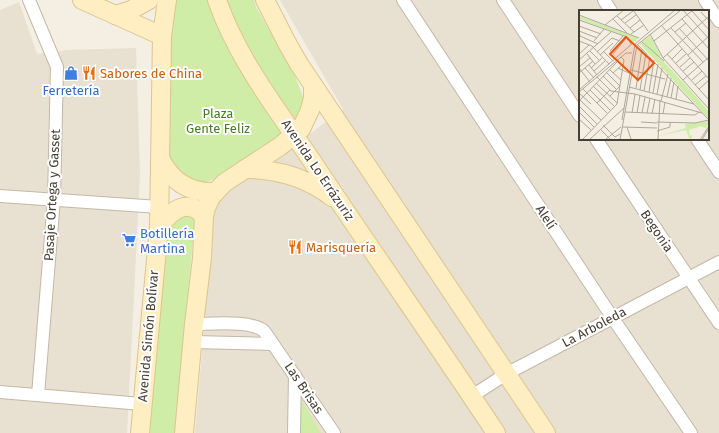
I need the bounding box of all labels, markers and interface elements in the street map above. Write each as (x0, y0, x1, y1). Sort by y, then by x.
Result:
inset map (579, 10, 709, 140)
shop icon: Ferretería (63, 65, 79, 81)
restaurant icon: Sabores de China (81, 65, 97, 81)
place label: Sabores de China (100, 66, 202, 81)
place label: Ferretería (42, 83, 100, 98)
park label: Plaza Gente Feliz (186, 106, 250, 136)
street label: Avenida Lo Errázuriz (279, 117, 358, 224)
street label: Pasaje Ortega y Gasset (41, 128, 63, 261)
street label: Alelí (533, 202, 559, 232)
street label: Begonia (638, 207, 676, 255)
place label: Botillería Martina (140, 226, 194, 256)
supermarket icon: Botillería Martina (121, 232, 137, 248)
restaurant icon: Marisquería (287, 239, 303, 255)
place label: Marisquería (306, 240, 376, 255)
street label: Avenida Simón Bolívar (135, 269, 161, 403)
street label: La Arboleda (559, 304, 629, 350)
street label: Las Brisas (281, 360, 327, 416)

